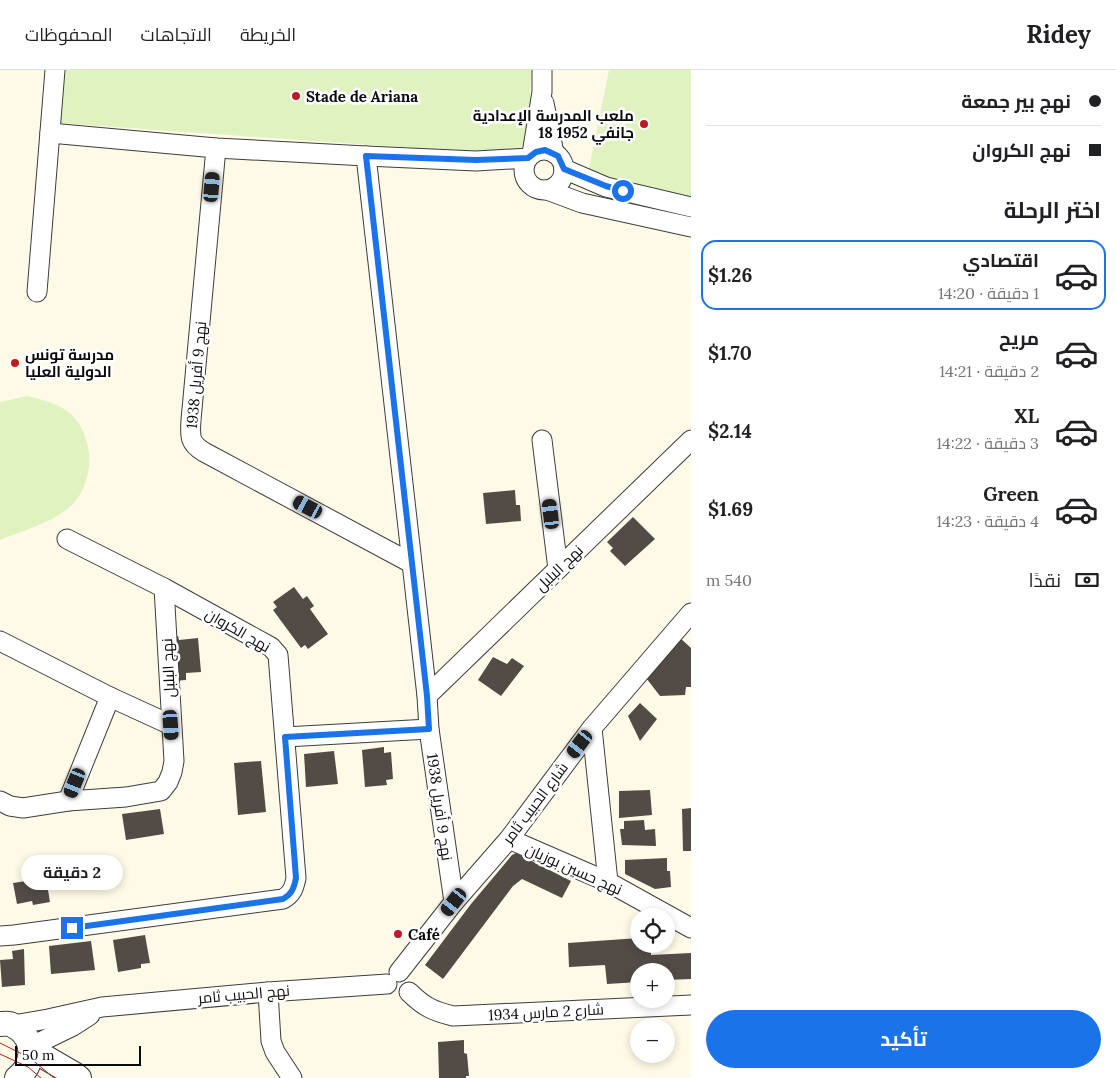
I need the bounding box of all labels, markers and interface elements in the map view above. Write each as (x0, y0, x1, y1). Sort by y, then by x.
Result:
text: Ridey (1026, 19, 1091, 50)
text: المحفوظات (25, 23, 113, 46)
text: الاتجاهات (141, 23, 212, 46)
text: الخريطة (240, 23, 296, 46)
place label: Stade de Ariana (306, 87, 418, 106)
text: نهج بير جمعة (961, 89, 1071, 113)
marker: Stade de Ariana (290, 90, 302, 102)
place label: ملعب المدرسة الإعدادية 18 جانفي 1952 (473, 106, 634, 145)
marker: ملعب المدرسة الإعدادية 18 جانفي 1952 (638, 118, 650, 130)
text: نهج الكروان (972, 138, 1071, 162)
car (203, 171, 220, 203)
route start (612, 180, 634, 202)
text: اختر الرحلة (1004, 196, 1101, 224)
text: اقتصادي (963, 248, 1039, 272)
icon: car (1054, 253, 1099, 298)
text: $1.26 (708, 263, 752, 287)
text: 1 دقيقة · 14:20 (938, 283, 1039, 303)
street label: نهج 9 أفريل 1938 (182, 320, 212, 430)
text: مريح (999, 326, 1039, 350)
icon: car (1054, 331, 1099, 376)
text: $1.70 (708, 341, 752, 365)
place label: مدرسة تونس الدولية العليا (25, 345, 114, 381)
marker: مدرسة تونس الدولية العليا (9, 357, 21, 369)
text: 2 دقيقة · 14:21 (939, 361, 1039, 381)
text: XL (1014, 404, 1039, 428)
icon: car (1054, 409, 1099, 454)
text: $2.14 (708, 419, 752, 443)
text: 3 دقيقة · 14:22 (936, 433, 1039, 453)
text: Green (983, 482, 1039, 506)
icon: car (1054, 487, 1099, 532)
car (291, 493, 324, 521)
text: $1.69 (708, 497, 753, 521)
car (541, 498, 560, 530)
text: 4 دقيقة · 14:23 (936, 511, 1039, 531)
street label: نهج البلبل (531, 541, 588, 597)
icon: cash (1073, 566, 1101, 594)
text: نقدًا (1029, 568, 1061, 592)
text: 540 m (706, 570, 752, 590)
street label: نهج الكروان (201, 604, 274, 658)
street label: نهج البلبل (157, 638, 181, 698)
car (162, 710, 179, 740)
car (564, 728, 595, 760)
street label: نهج 9 أفريل 1938 (421, 752, 457, 862)
street label: شارع الحبيب ثامر (497, 758, 574, 850)
car (62, 766, 87, 800)
street label: نهج حسين بوزيان (522, 839, 625, 901)
callout: 2 دقيقة (21, 856, 123, 890)
text: 2 دقيقة (43, 862, 101, 882)
car (438, 886, 469, 918)
map controls (630, 908, 675, 1063)
button: locate (630, 908, 675, 953)
route end (61, 917, 83, 939)
place label: Café (408, 925, 440, 944)
marker: Café (392, 928, 404, 940)
button: + (630, 963, 675, 1008)
street label: نهج الحبيب ثامر (196, 981, 291, 1010)
street label: شارع 2 مارس 1934 (488, 999, 604, 1027)
button: تأكيد (706, 1010, 1101, 1068)
button: − (630, 1018, 675, 1063)
scale bar (15, 1043, 141, 1066)
text: 50 m (22, 1046, 55, 1064)

